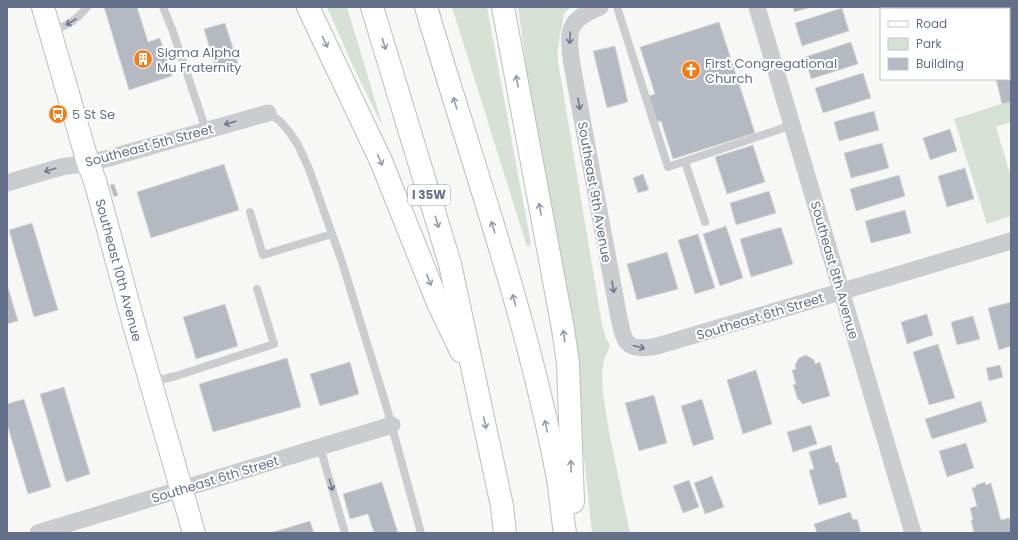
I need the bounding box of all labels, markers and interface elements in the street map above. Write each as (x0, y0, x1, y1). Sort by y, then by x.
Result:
legend (880, 8, 1010, 80)
text: Road (916, 15, 947, 32)
one-way arrow (65, 19, 77, 27)
one-way arrow (566, 32, 574, 45)
text: Park (916, 35, 943, 52)
one-way arrow (322, 36, 329, 48)
one-way arrow (381, 38, 388, 51)
place label: Sigma Alpha Mu Fraternity (157, 43, 242, 77)
building icon: Sigma Alpha Mu Fraternity (132, 48, 154, 70)
place label: First Congregational Church (705, 54, 837, 88)
text: Building (916, 55, 964, 72)
church icon: First Congregational Church (680, 59, 702, 81)
one-way arrow (512, 75, 520, 88)
one-way arrow (451, 97, 458, 110)
one-way arrow (576, 97, 584, 110)
bus stop icon: 5 St Se (47, 103, 69, 125)
place label: 5 St Se (72, 105, 115, 124)
street label: Southeast 5th Street (83, 119, 216, 172)
one-way arrow (224, 120, 237, 127)
street label: Southeast 9th Avenue (573, 120, 616, 264)
one-way arrow (377, 153, 384, 165)
one-way arrow (44, 167, 57, 174)
road number: I 35W (408, 185, 450, 205)
street label: Southeast 10th Avenue (90, 197, 147, 344)
street label: Southeast 8th Avenue (806, 199, 863, 341)
one-way arrow (536, 202, 544, 215)
one-way arrow (434, 216, 441, 229)
one-way arrow (489, 221, 496, 234)
one-way arrow (425, 274, 433, 286)
one-way arrow (609, 280, 617, 293)
street label: Southeast 6th Street (694, 288, 826, 345)
one-way arrow (510, 293, 517, 306)
one-way arrow (560, 330, 568, 343)
one-way arrow (632, 344, 645, 351)
one-way arrow (481, 416, 489, 429)
one-way arrow (542, 419, 550, 432)
street label: Southeast 6th Street (149, 451, 281, 508)
one-way arrow (568, 460, 575, 473)
one-way arrow (328, 478, 335, 491)

